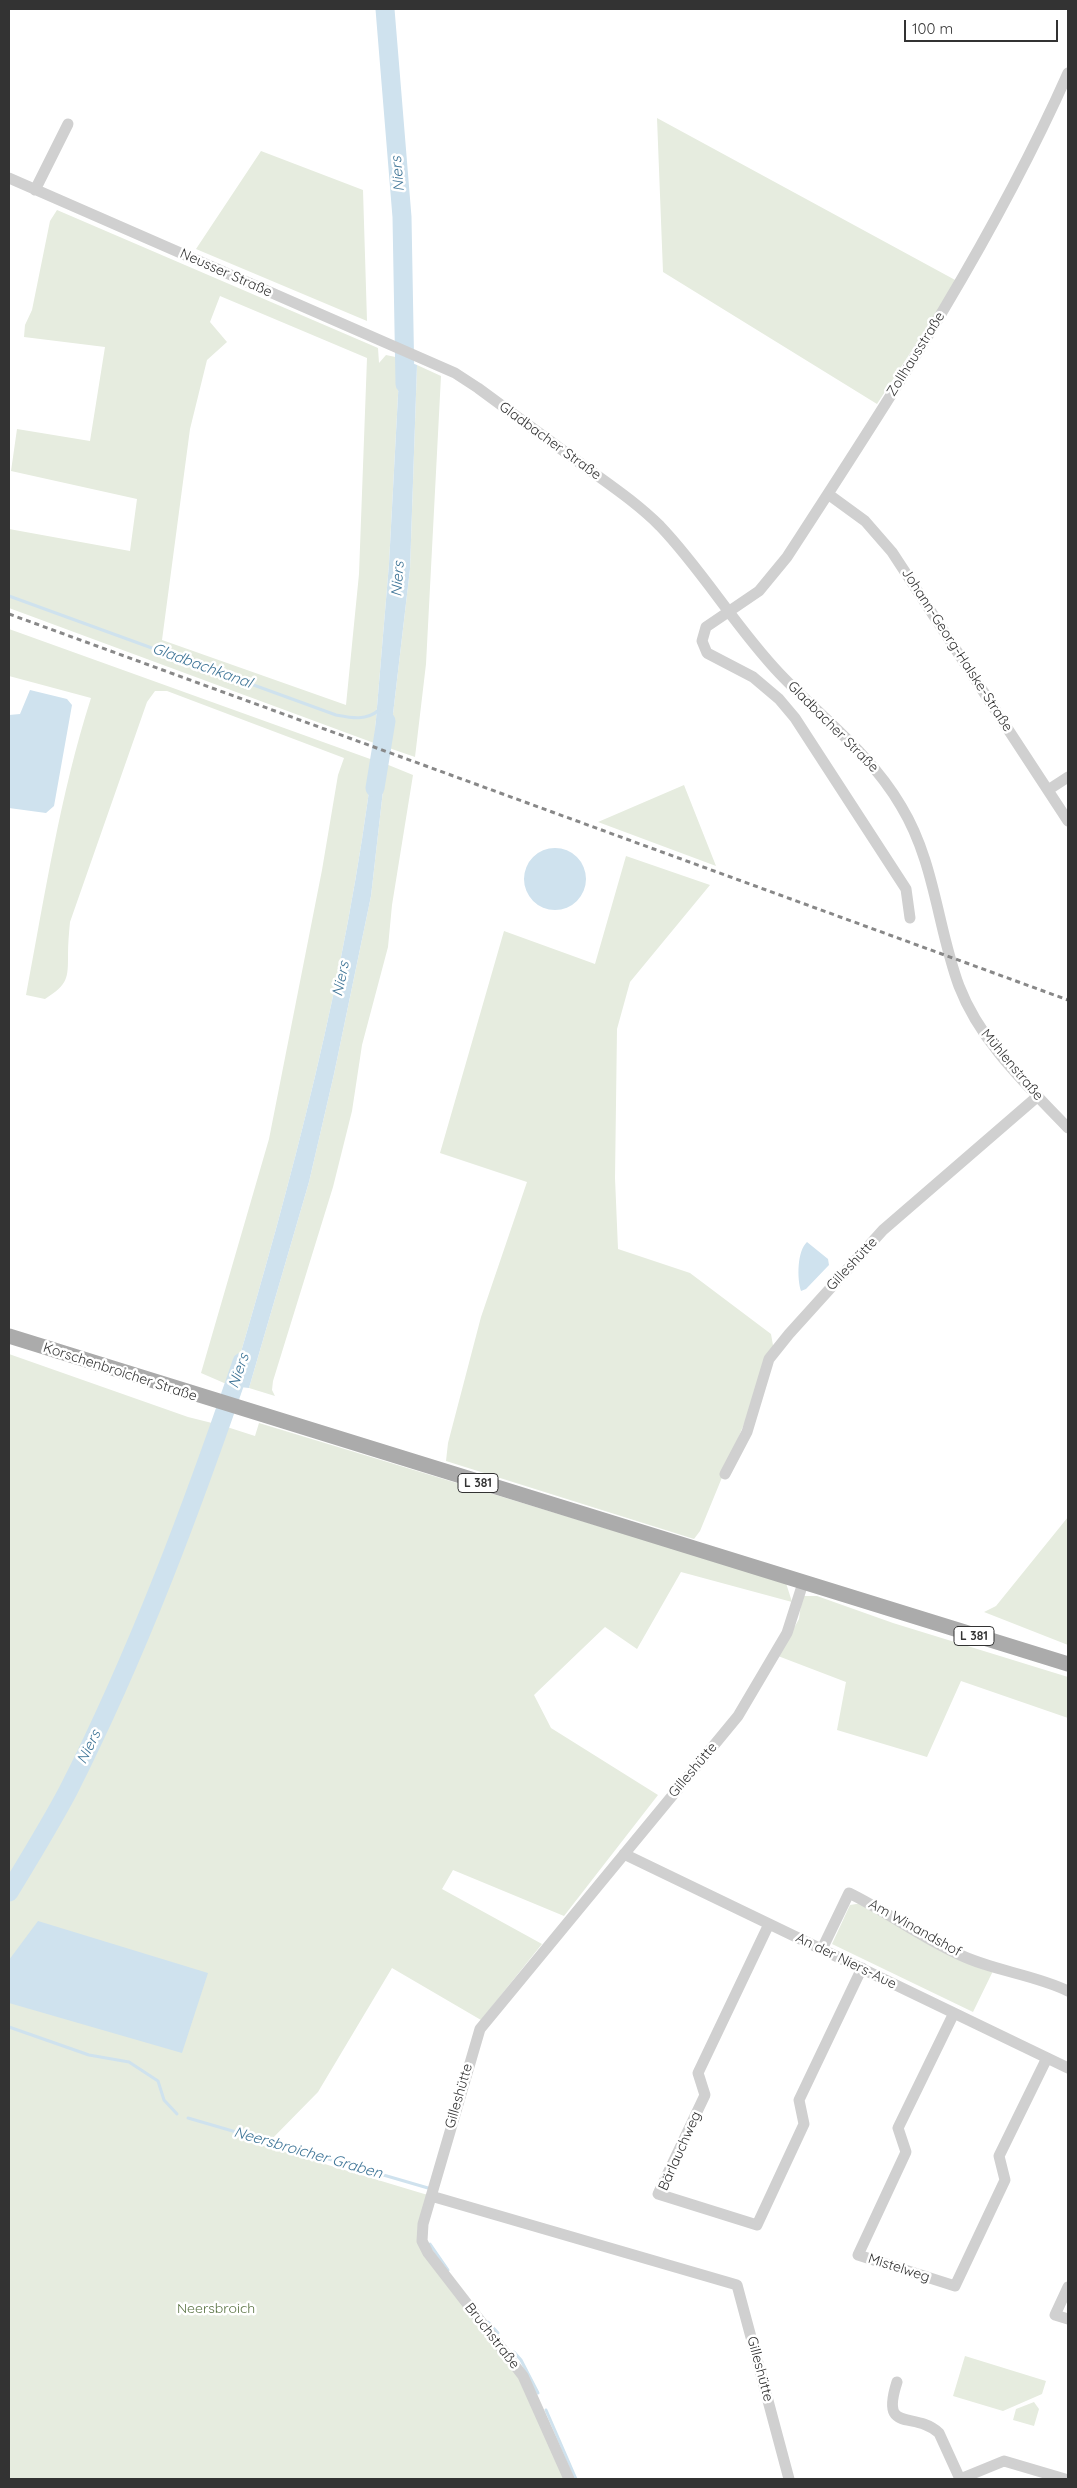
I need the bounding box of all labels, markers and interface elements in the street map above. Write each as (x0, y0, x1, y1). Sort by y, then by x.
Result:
scale bar (907, 10, 1061, 42)
text: 100 m (912, 19, 953, 38)
water label: Niers (387, 156, 409, 192)
street label: Neusser Straße (177, 245, 275, 301)
street label: Zollhausstraße (883, 309, 949, 399)
street label: Gladbacher Straße (496, 398, 604, 484)
water label: Niers (388, 561, 408, 597)
street label: Johann-Georg-Halske-Straße (898, 565, 1016, 735)
water label: Gladbachkanal (150, 640, 254, 692)
street label: Gladbacher Straße (784, 678, 882, 776)
water label: Niers (329, 960, 353, 998)
street label: Mühlenstraße (977, 1026, 1047, 1104)
street label: Gilleshütte (823, 1234, 881, 1294)
street label: Korschenbroicher Straße (41, 1339, 199, 1405)
water label: Niers (225, 1351, 253, 1391)
road number: L 381 (458, 1474, 498, 1492)
road number: L 381 (954, 1626, 994, 1645)
water label: Niers (73, 1727, 105, 1767)
street label: Gilleshütte (665, 1739, 721, 1801)
street label: Am Winandshof (866, 1896, 964, 1960)
street label: An der Niers-Aue (793, 1929, 899, 1993)
street label: Gilleshütte (442, 2062, 476, 2130)
street label: Bärlauchweg (655, 2109, 705, 2193)
water label: Neersbroicher Graben (232, 2123, 384, 2183)
street label: Mistelweg (866, 2250, 932, 2286)
street label: Bruchstraße (461, 2300, 523, 2372)
park label: Neersbroich (177, 2301, 255, 2317)
street label: Gilleshütte (743, 2335, 777, 2403)

